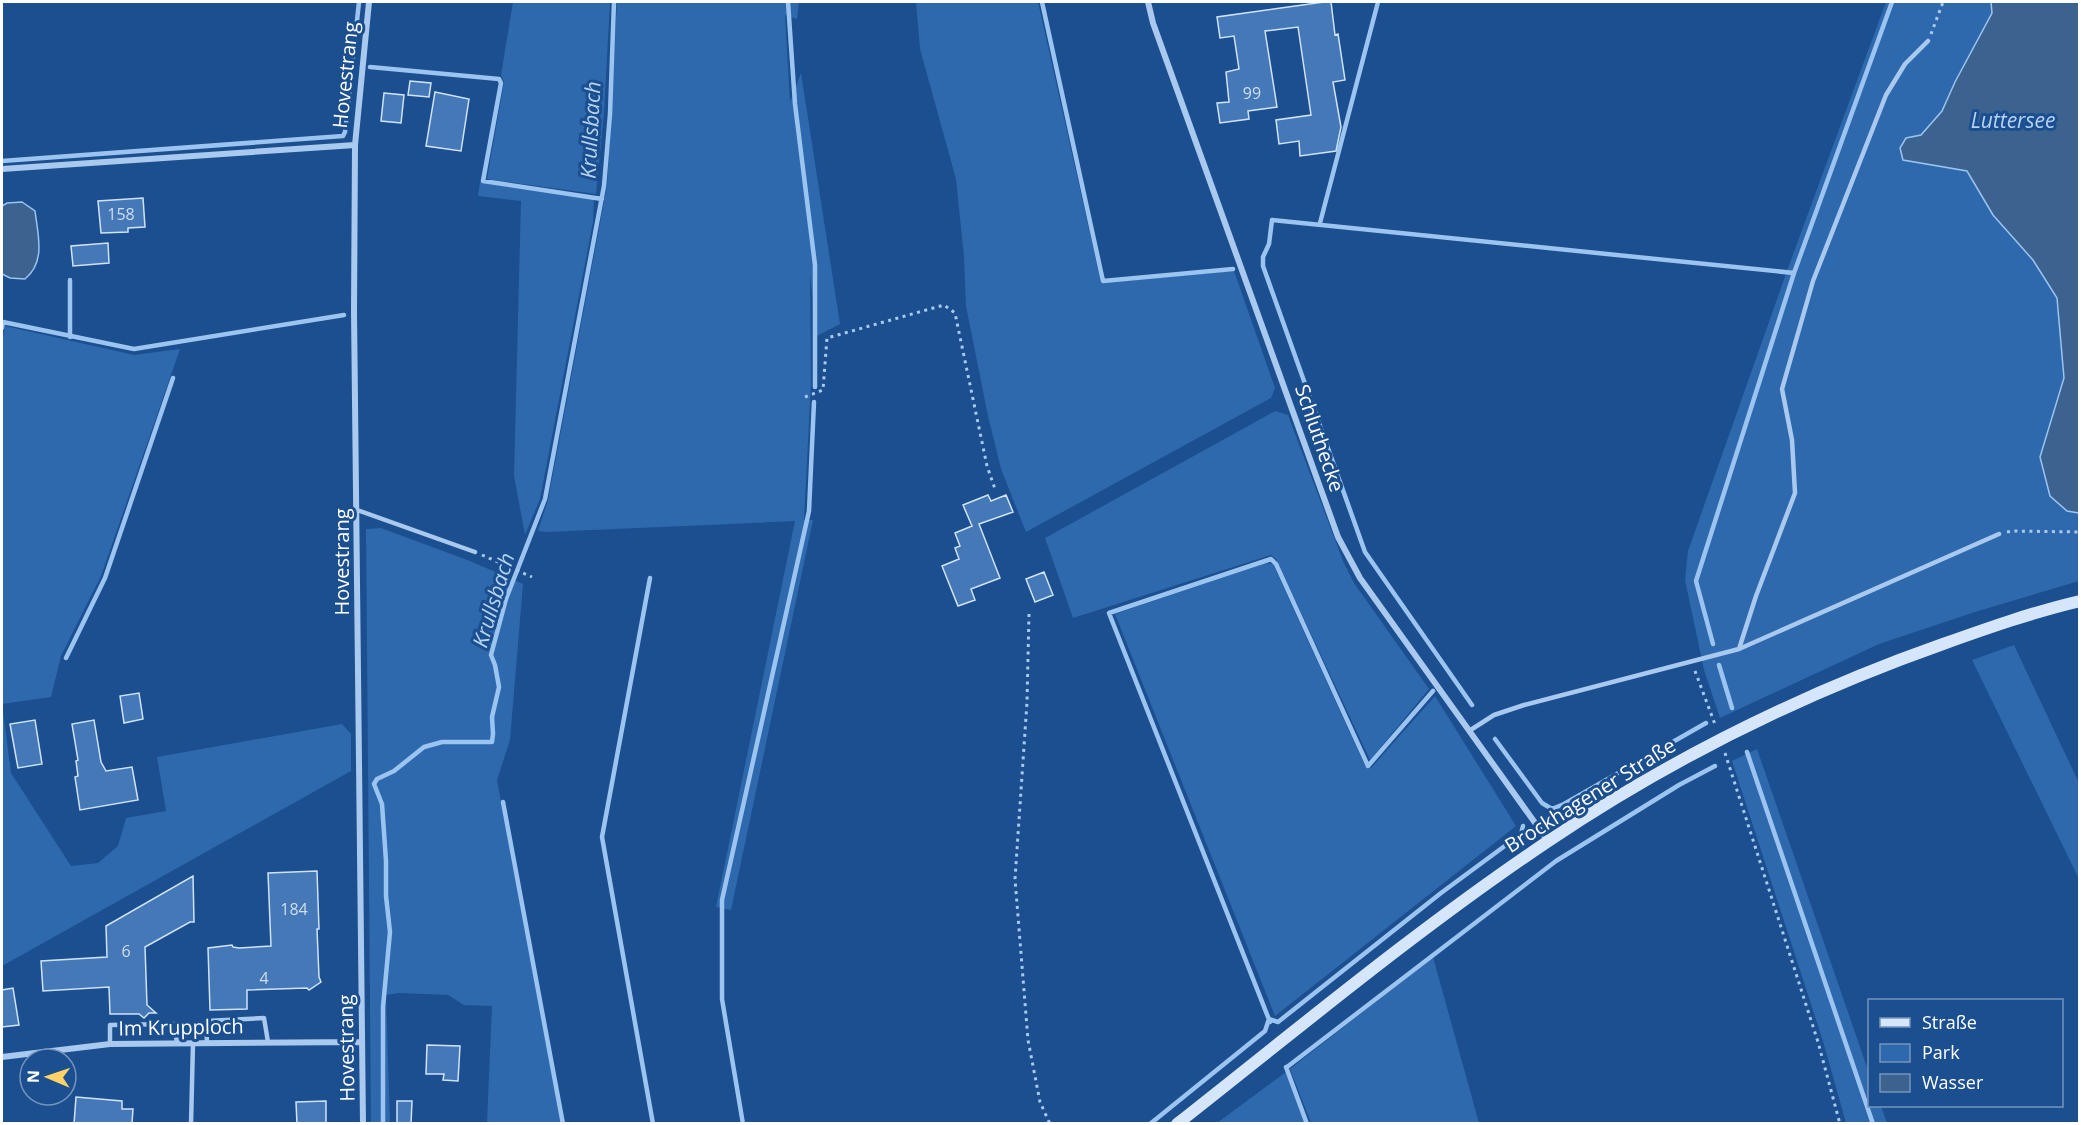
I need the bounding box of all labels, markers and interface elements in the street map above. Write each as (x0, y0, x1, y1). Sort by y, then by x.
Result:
street label: Hovestrang (326, 20, 364, 130)
water label: Krullsbach (573, 81, 607, 179)
house number: 99 (1243, 82, 1261, 104)
water label: Luttersee (1971, 106, 2055, 134)
house number: 158 (107, 203, 135, 225)
street label: Schluthecke (1289, 381, 1351, 495)
street label: Hovestrang (328, 508, 355, 616)
water label: Krullsbach (465, 549, 521, 651)
street label: Brockhagener Straße (1499, 731, 1681, 859)
house number: 184 (280, 898, 308, 920)
house number: 6 (121, 940, 131, 962)
house number: 4 (259, 967, 269, 989)
street label: Hovestrang (332, 994, 360, 1102)
legend (1868, 999, 2063, 1107)
text: Straße (1922, 1010, 1977, 1034)
street label: Im Krupploch (118, 1012, 244, 1042)
text: Park (1922, 1040, 1960, 1064)
north arrow (18, 1047, 78, 1107)
text: N (22, 1070, 44, 1083)
text: Wasser (1922, 1070, 1984, 1094)

